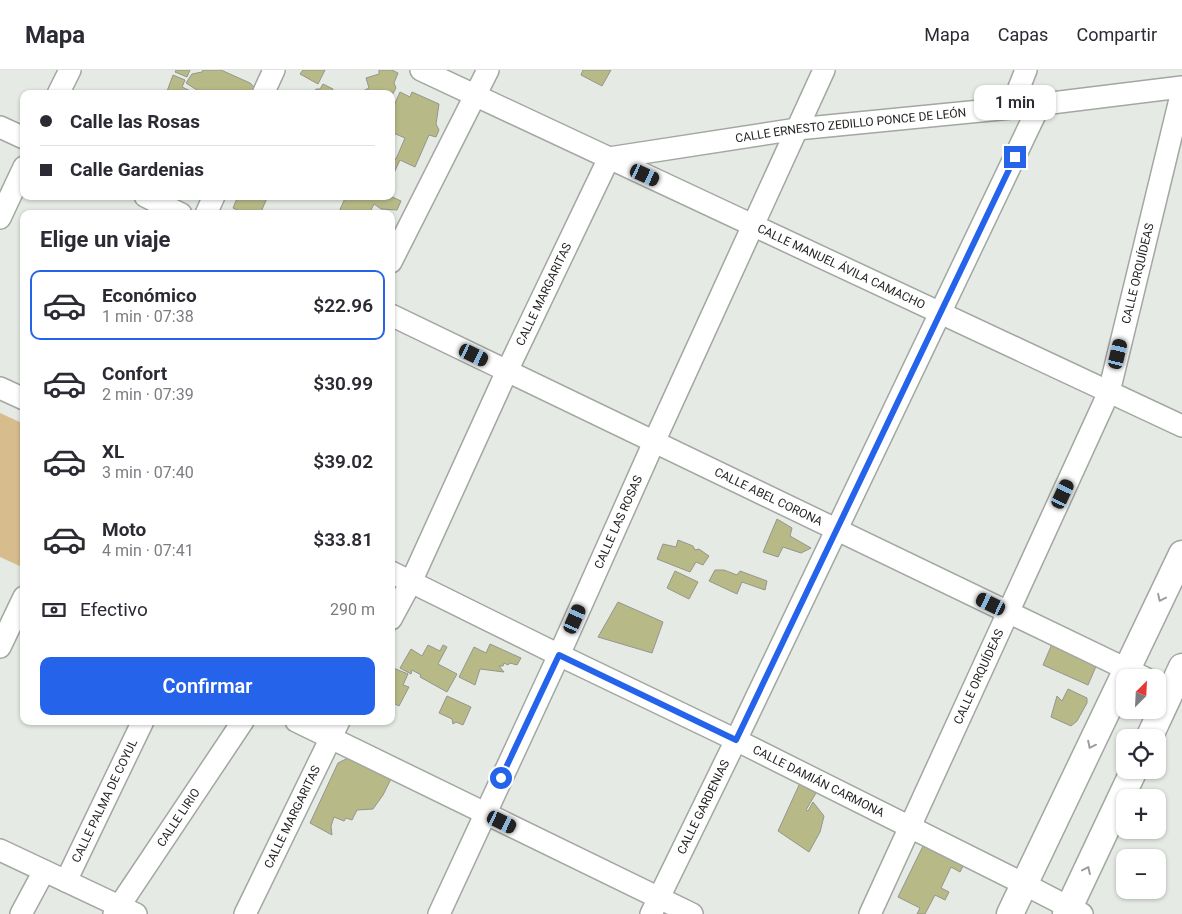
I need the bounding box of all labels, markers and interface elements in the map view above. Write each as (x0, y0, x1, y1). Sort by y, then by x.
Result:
text: Mapa (25, 21, 85, 49)
text: Mapa (924, 24, 970, 45)
text: Capas (998, 24, 1048, 45)
text: Compartir (1076, 24, 1157, 45)
callout: 1 min (974, 84, 1056, 119)
text: 1 min (995, 93, 1035, 112)
street label: CALLE ERNESTO ZEDILLO PONCE DE LEÓN (734, 105, 967, 145)
text: Calle las Rosas (70, 110, 200, 133)
route end (1004, 146, 1026, 168)
text: Calle Gardenias (70, 158, 204, 181)
car (628, 162, 661, 188)
street label: CALLE MANUEL ÁVILA CAMACHO (755, 221, 927, 312)
street label: CALLE ORQUÍDEAS (1119, 222, 1157, 325)
text: Elige un viaje (40, 227, 170, 252)
street label: CALLE MARGARITAS (513, 241, 574, 348)
icon: car (42, 283, 87, 328)
text: Económico (102, 284, 197, 307)
text: $22.96 (313, 294, 373, 317)
text: 1 min · 07:38 (102, 307, 194, 326)
car (1107, 338, 1128, 370)
car (457, 342, 490, 368)
icon: car (42, 361, 87, 406)
text: Confort (102, 362, 167, 385)
text: $30.99 (313, 372, 373, 395)
text: 2 min · 07:39 (102, 385, 194, 404)
icon: car (42, 439, 87, 484)
text: XL (102, 440, 124, 463)
text: $39.02 (313, 450, 373, 473)
text: 3 min · 07:40 (102, 463, 194, 482)
street label: CALLE ABEL CORONA (712, 465, 825, 529)
street label: CALLE LAS ROSAS (591, 473, 645, 571)
car (1049, 477, 1076, 511)
icon: car (42, 517, 87, 562)
text: Moto (102, 518, 146, 541)
text: $33.81 (313, 528, 373, 551)
text: 4 min · 07:41 (102, 541, 194, 560)
car (974, 591, 1007, 617)
one-way arrow (1157, 593, 1167, 602)
icon: cash (40, 596, 68, 624)
text: Efectivo (80, 598, 148, 621)
text: 290 m (330, 600, 375, 619)
car (562, 602, 587, 636)
street label: CALLE ORQUÍDEAS (951, 627, 1006, 726)
button: Confirmar (40, 657, 375, 715)
north arrow (1116, 669, 1166, 719)
map controls (1116, 669, 1166, 899)
button: locate (1116, 729, 1166, 779)
street label: CALLE PALMA DE COYUL (69, 736, 140, 865)
one-way arrow (1087, 740, 1097, 749)
street label: CALLE DAMIÁN CARMONA (750, 742, 887, 820)
street label: CALLE GARDENIAS (674, 758, 732, 857)
street label: CALLE MARGARITAS (261, 763, 323, 870)
route start (490, 767, 512, 789)
street label: CALLE LIRIO (154, 786, 203, 849)
button: + (1116, 789, 1166, 839)
car (485, 809, 518, 835)
button: − (1116, 849, 1166, 899)
one-way arrow (1081, 866, 1091, 875)

